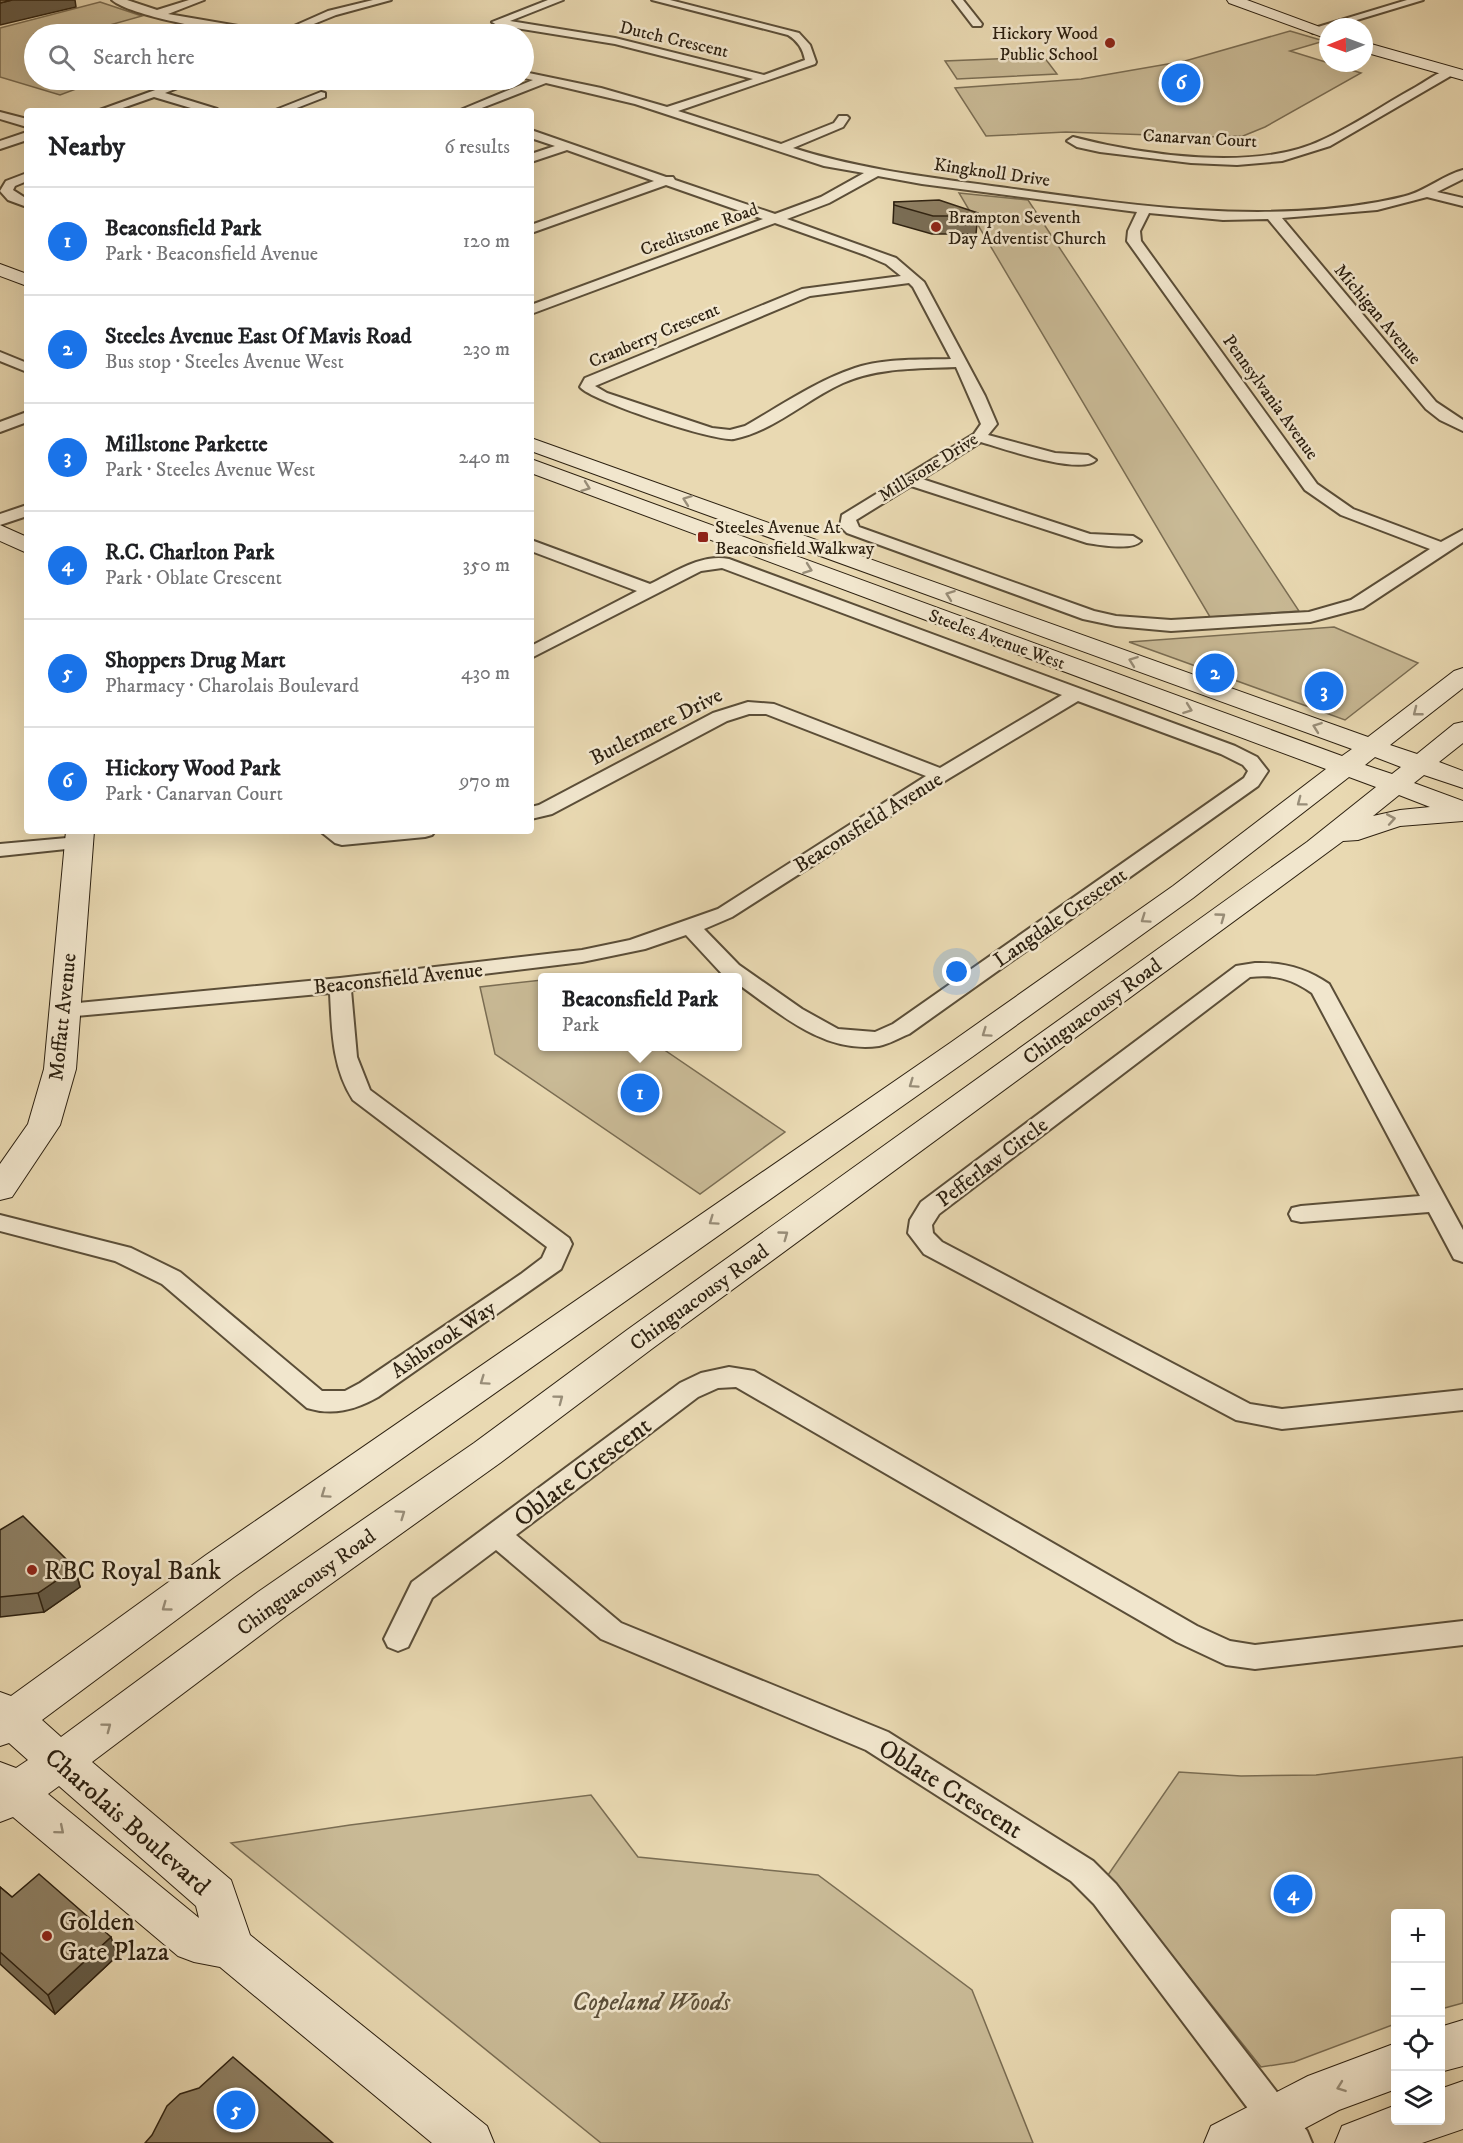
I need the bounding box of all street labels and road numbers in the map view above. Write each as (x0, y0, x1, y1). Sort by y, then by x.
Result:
street label: Dutch Crescent (617, 17, 731, 63)
street label: Canarvan Court (1142, 125, 1258, 153)
street label: Kingknoll Drive (932, 154, 1051, 192)
street label: Creditstone Road (637, 198, 761, 261)
street label: Michigan Avenue (1329, 260, 1426, 369)
street label: Cranberry Crescent (586, 298, 723, 373)
street label: Pennsylvania Avenue (1218, 331, 1323, 464)
street label: Millstone Drive (875, 429, 982, 507)
street label: Steeles Avenue West (926, 605, 1068, 675)
street label: Butlermere Drive (586, 682, 727, 771)
street label: Beaconsfield Avenue (789, 766, 948, 879)
street label: Langdale Crescent (989, 862, 1132, 973)
street label: Moffatt Avenue (43, 952, 83, 1082)
street label: Chinguacousy Road (1018, 952, 1167, 1071)
street label: Beaconsfield Avenue (312, 957, 485, 1001)
street label: Pefferlaw Circle (932, 1112, 1054, 1213)
street label: Chinguacousy Road (625, 1238, 774, 1357)
street label: Ashbrook Way (386, 1295, 502, 1384)
street label: Oblate Crescent (507, 1410, 658, 1535)
street label: Chinguacousy Road (232, 1523, 381, 1642)
street label: Oblate Crescent (872, 1732, 1028, 1847)
street label: Charolais Boulevard (37, 1741, 217, 1903)

